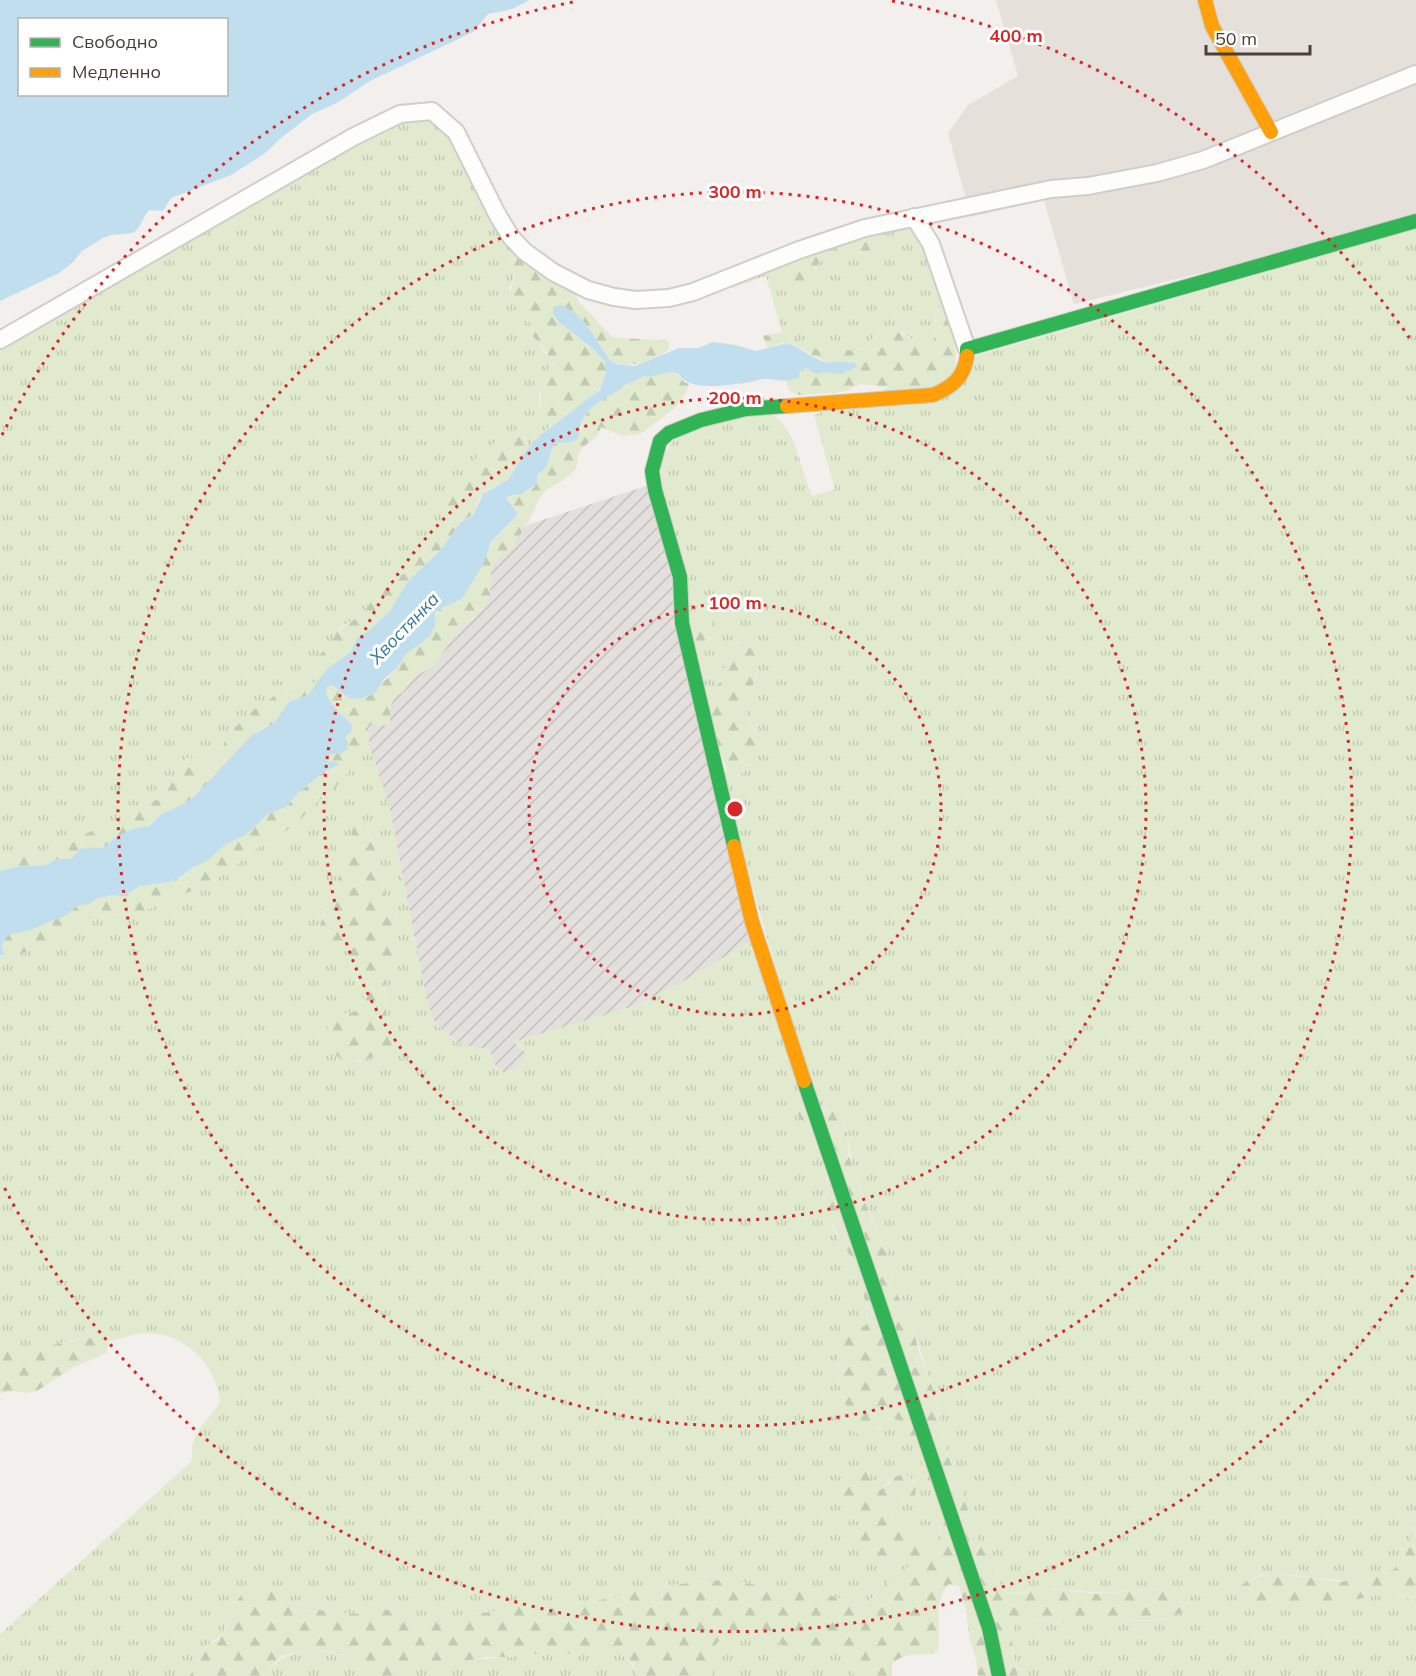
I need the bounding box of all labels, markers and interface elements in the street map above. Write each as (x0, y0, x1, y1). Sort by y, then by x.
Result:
legend (18, 18, 228, 96)
scale bar (1206, 18, 1310, 56)
text: 400 m (989, 24, 1043, 47)
text: 50 m (1215, 27, 1257, 50)
text: Свободно (72, 30, 158, 53)
text: Медленно (72, 60, 161, 83)
text: 300 m (708, 180, 762, 203)
text: 200 m (708, 386, 762, 409)
water label: Хвостянка (363, 587, 444, 669)
text: 100 m (708, 591, 762, 614)
centre of rings (725, 799, 745, 819)

